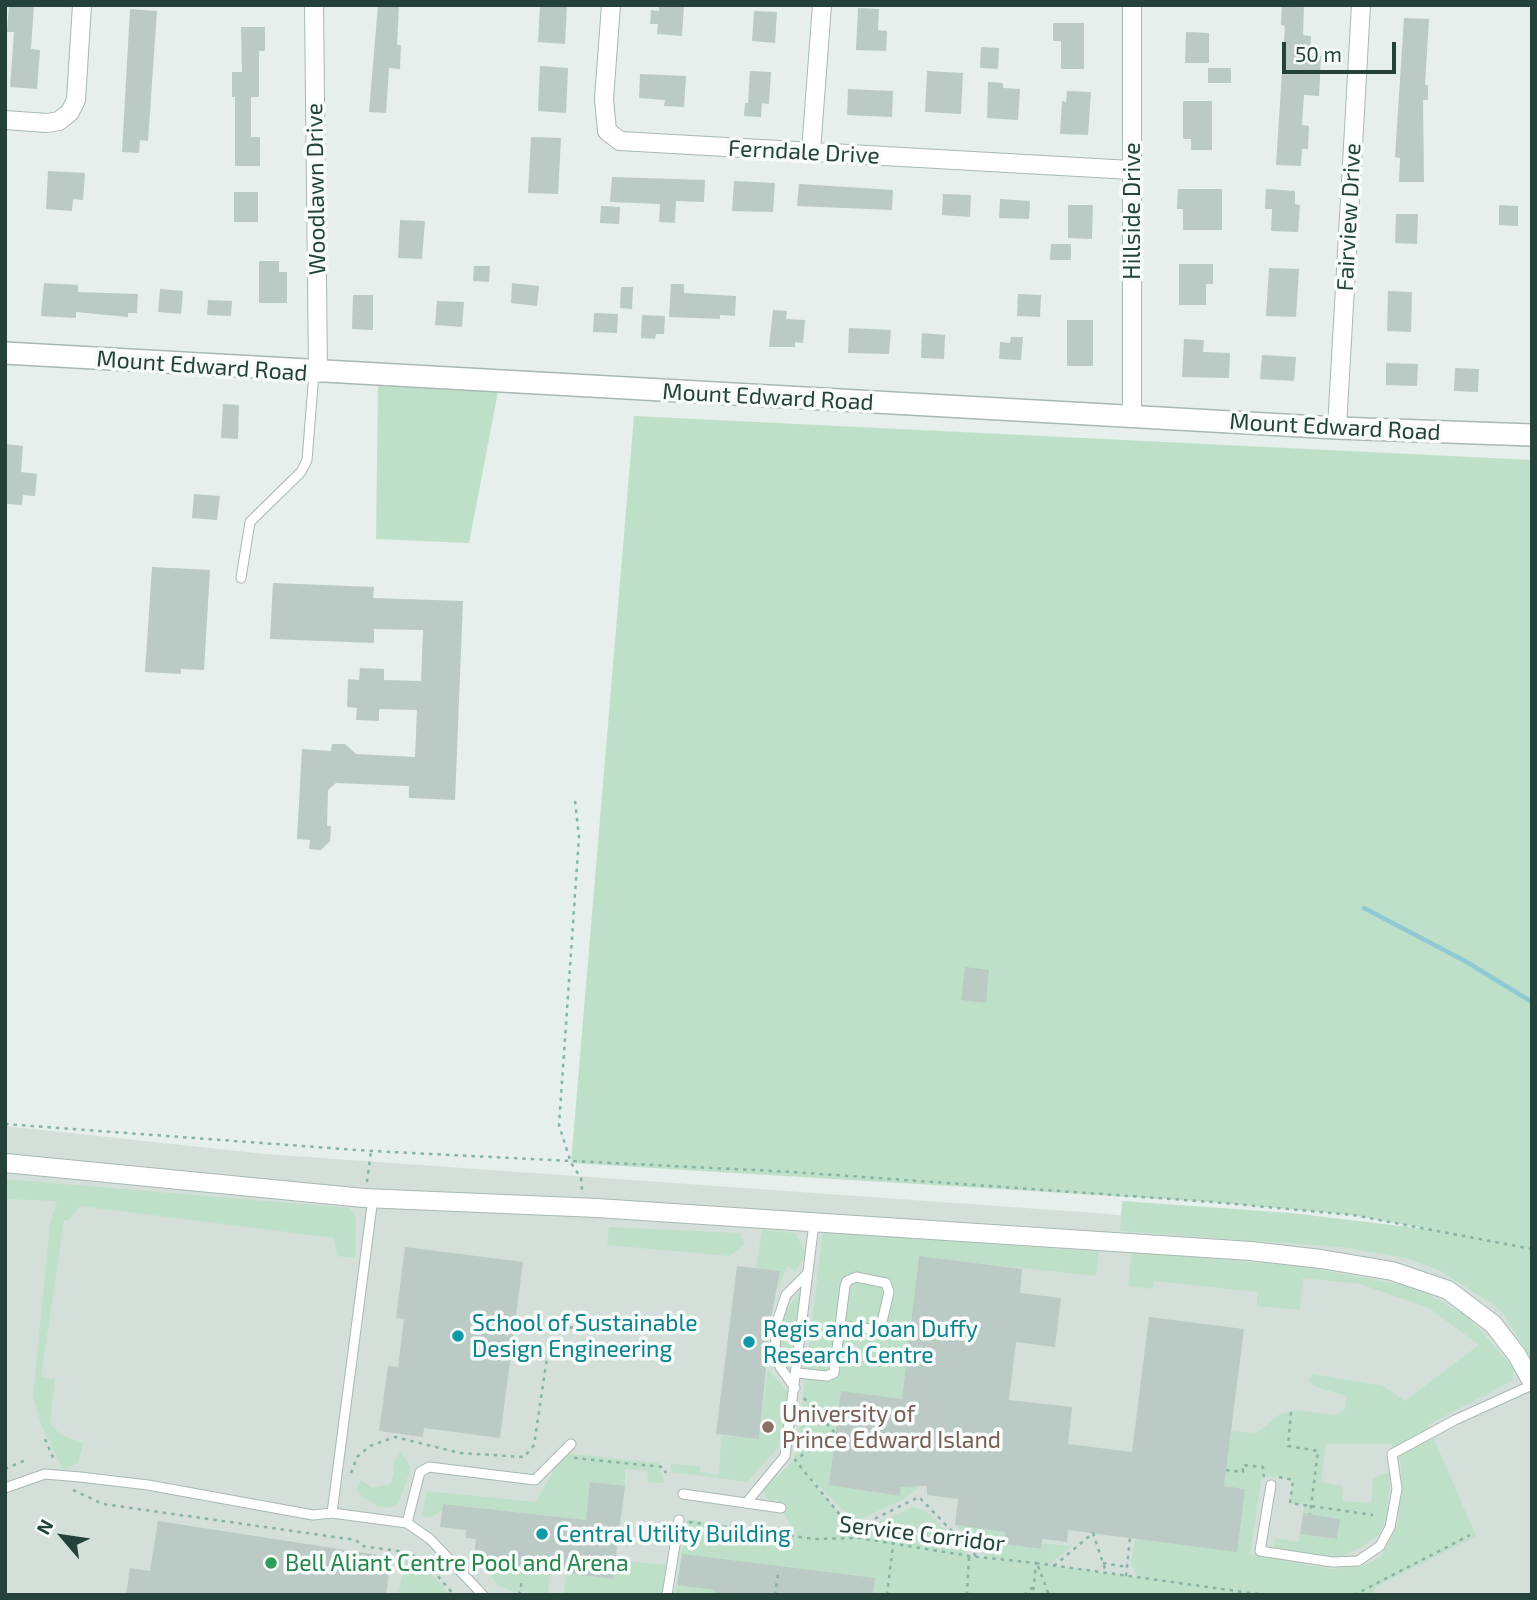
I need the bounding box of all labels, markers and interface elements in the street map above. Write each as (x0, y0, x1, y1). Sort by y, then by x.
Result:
scale bar (1285, 28, 1399, 72)
text: 50 m (1295, 41, 1342, 66)
street label: Woodlawn Drive (301, 103, 331, 275)
street label: Ferndale Drive (728, 134, 880, 170)
street label: Hillside Drive (1118, 142, 1146, 280)
street label: Fairview Drive (1331, 142, 1367, 292)
street label: Mount Edward Road (96, 345, 308, 387)
street label: Mount Edward Road (662, 378, 874, 416)
street label: Mount Edward Road (1229, 408, 1441, 446)
place label: School of Sustainable Design Engineering (472, 1309, 698, 1363)
place label: Regis and Joan Duffy Research Centre (763, 1315, 978, 1369)
marker: School of Sustainable Design Engineering (450, 1328, 466, 1344)
marker: Regis and Joan Duffy Research Centre (741, 1334, 757, 1350)
place label: University of Prince Edward Island (782, 1400, 1001, 1454)
marker: University of Prince Edward Island (760, 1419, 776, 1435)
north arrow (28, 1502, 98, 1572)
street label: Service Corridor (838, 1510, 1006, 1558)
text: N (31, 1515, 58, 1538)
place label: Central Utility Building (556, 1520, 791, 1548)
marker: Central Utility Building (534, 1526, 550, 1542)
place label: Bell Aliant Centre Pool and Arena (285, 1549, 629, 1577)
marker: Bell Aliant Centre Pool and Arena (263, 1555, 279, 1571)

